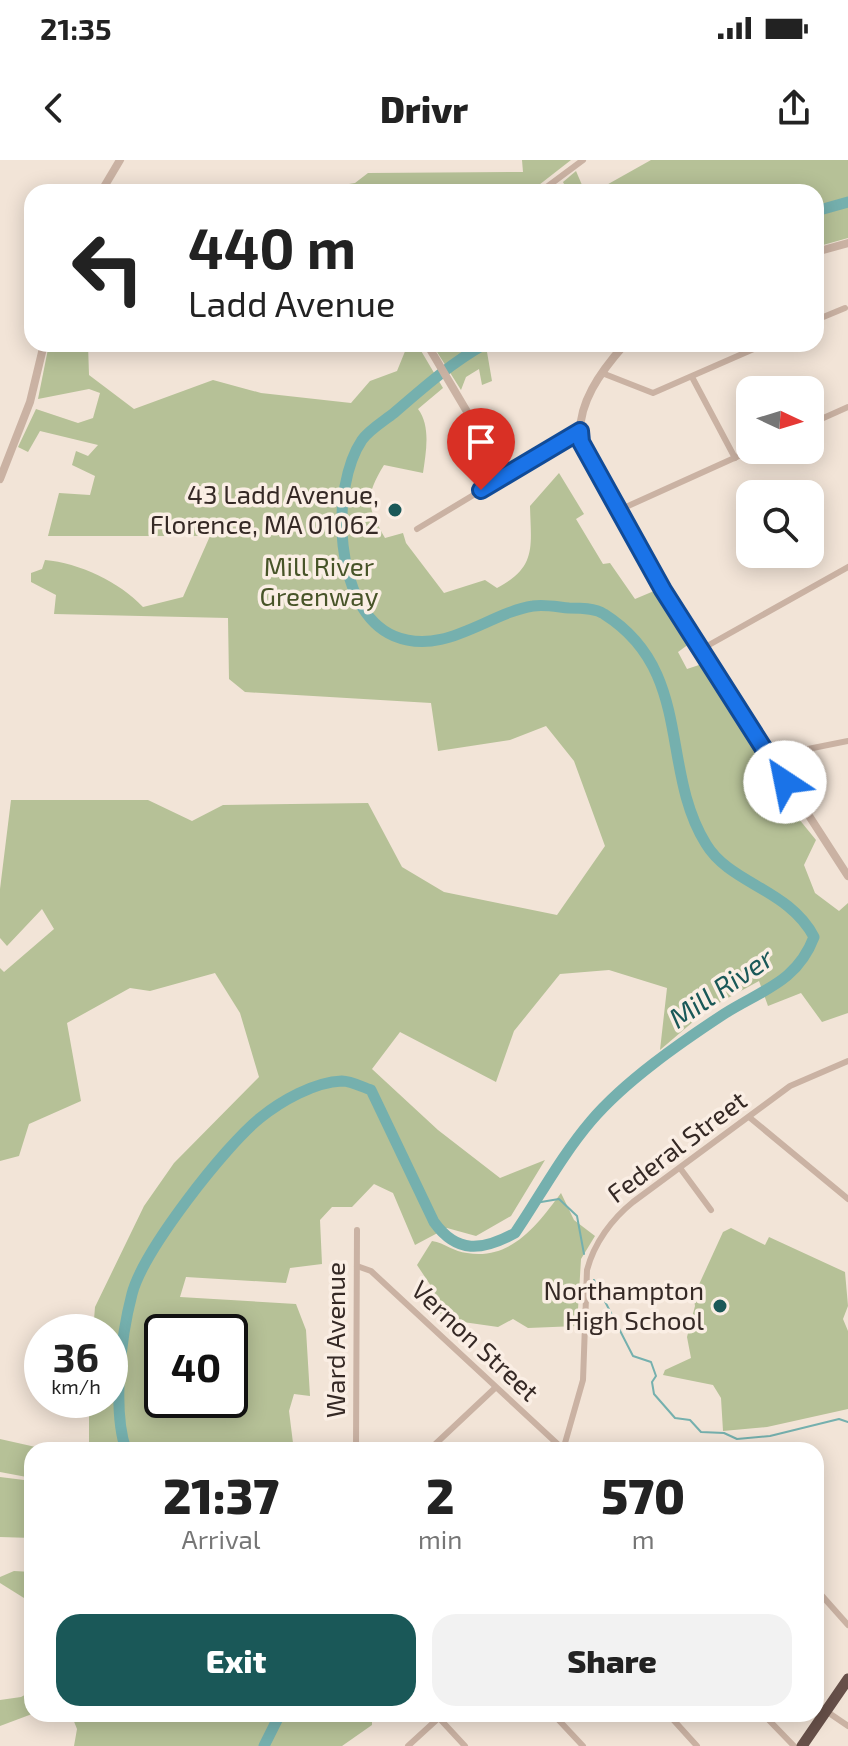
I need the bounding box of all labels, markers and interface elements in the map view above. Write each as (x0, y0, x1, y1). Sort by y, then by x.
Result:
text: 21:35 (40, 10, 112, 46)
icon: back (32, 86, 76, 130)
icon: share (772, 86, 816, 130)
text: Drivr (380, 87, 468, 130)
text: 440 m (188, 213, 356, 280)
icon: left (56, 216, 160, 320)
text: Ladd Avenue (188, 281, 395, 324)
north arrow (736, 376, 824, 464)
map controls (736, 376, 824, 568)
pin (447, 408, 515, 490)
icon: arrive (459, 420, 503, 464)
place label: 43 Ladd Avenue, Florence, MA 01062 (150, 478, 379, 539)
button: search (736, 480, 824, 568)
marker: 43 Ladd Avenue, Florence, MA 01062 (386, 501, 404, 519)
park label: Mill River Greenway (260, 550, 379, 611)
position arrow (743, 740, 827, 824)
water label: Mill River (662, 939, 780, 1034)
street label: Federal Street (600, 1083, 752, 1208)
street label: Ward Avenue (319, 1262, 350, 1418)
street label: Vernon Street (406, 1273, 546, 1407)
place label: Northampton High School (544, 1274, 704, 1335)
marker: Northampton High School (711, 1297, 729, 1315)
speed limit sign: 40 (144, 1314, 248, 1418)
text: 36 (53, 1332, 99, 1380)
text: km/h (51, 1374, 101, 1398)
text: 21:37 (163, 1466, 279, 1524)
text: 2 (426, 1466, 454, 1524)
text: 570 (601, 1466, 685, 1524)
text: Arrival (181, 1523, 261, 1554)
text: min (418, 1523, 462, 1554)
text: m (632, 1523, 655, 1554)
button: Exit (56, 1614, 416, 1706)
button: Share (432, 1614, 792, 1706)

